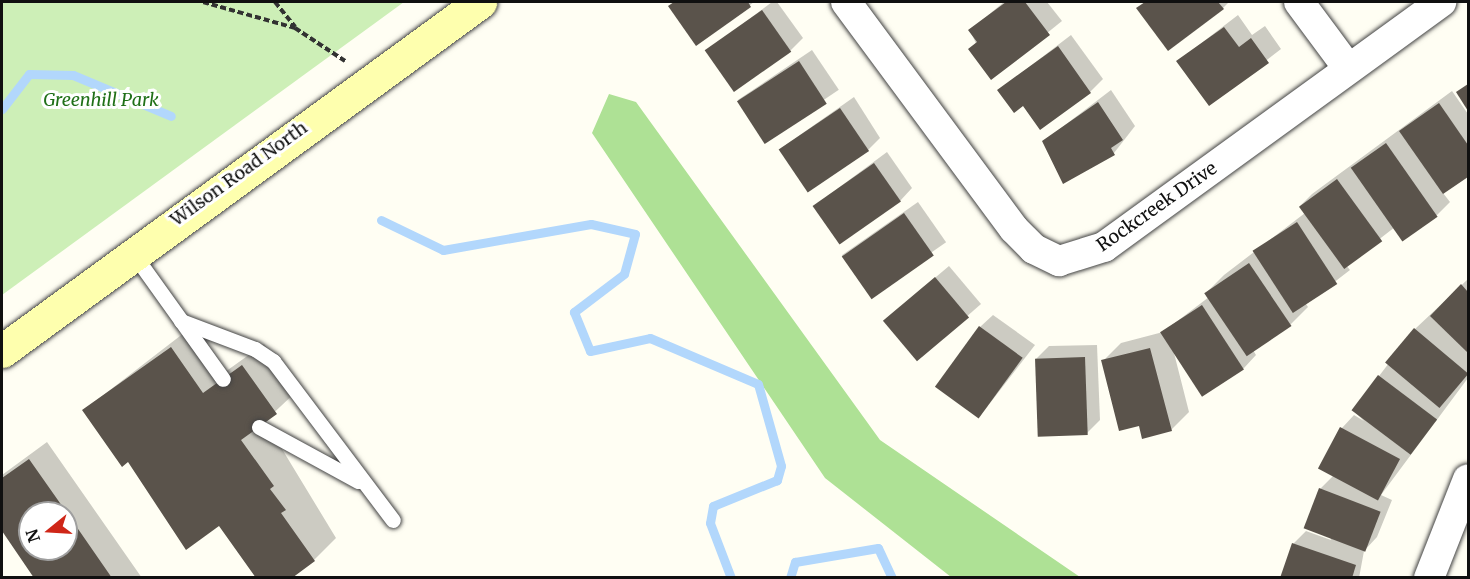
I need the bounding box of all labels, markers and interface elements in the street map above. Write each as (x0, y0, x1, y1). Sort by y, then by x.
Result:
park label: Greenhill Park (43, 89, 159, 111)
street label: Wilson Road North (166, 117, 312, 231)
street label: Rockcreek Drive (1093, 158, 1221, 256)
north arrow (18, 501, 78, 561)
text: N (21, 527, 44, 545)

